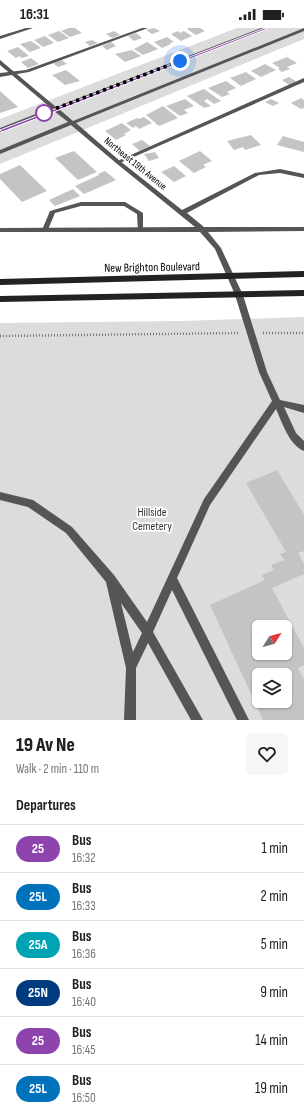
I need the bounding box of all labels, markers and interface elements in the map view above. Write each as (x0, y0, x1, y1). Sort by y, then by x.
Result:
text: 16:31 (20, 5, 49, 24)
your location (170, 51, 190, 71)
unlabelled marker (35, 104, 53, 122)
street label: Northeast 19th Avenue (102, 135, 169, 193)
street label: New Brighton Boulevard (104, 259, 200, 276)
park label: Hillside Cemetery (132, 505, 172, 534)
north arrow (252, 620, 292, 660)
map controls (252, 620, 292, 708)
button: layers (252, 668, 292, 708)
button: heart (246, 733, 288, 775)
text: 19 Av Ne (16, 734, 75, 757)
text: Walk · 2 min · 110 m (16, 761, 99, 777)
text: Departures (16, 796, 76, 815)
text: Bus (72, 831, 91, 850)
text: 1 min (262, 839, 288, 858)
text: 25 (32, 840, 44, 857)
text: 16:32 (72, 850, 96, 866)
text: Bus (72, 879, 91, 898)
text: 2 min (261, 887, 288, 906)
text: 25L (29, 888, 47, 905)
text: 16:33 (72, 898, 96, 914)
text: Bus (72, 927, 91, 946)
text: 5 min (261, 935, 288, 954)
text: 25A (29, 936, 47, 953)
text: 16:36 (72, 946, 96, 962)
text: Bus (72, 975, 91, 994)
text: 9 min (260, 983, 288, 1002)
text: 25N (28, 984, 48, 1001)
text: 16:40 (72, 994, 96, 1010)
text: Bus (72, 1023, 91, 1042)
text: 14 min (255, 1031, 288, 1050)
text: 25 (32, 1032, 44, 1049)
text: 16:45 (72, 1042, 95, 1058)
text: Bus (72, 1071, 91, 1090)
text: 19 min (255, 1079, 288, 1098)
text: 25L (29, 1080, 47, 1097)
text: 16:50 (72, 1090, 96, 1106)

